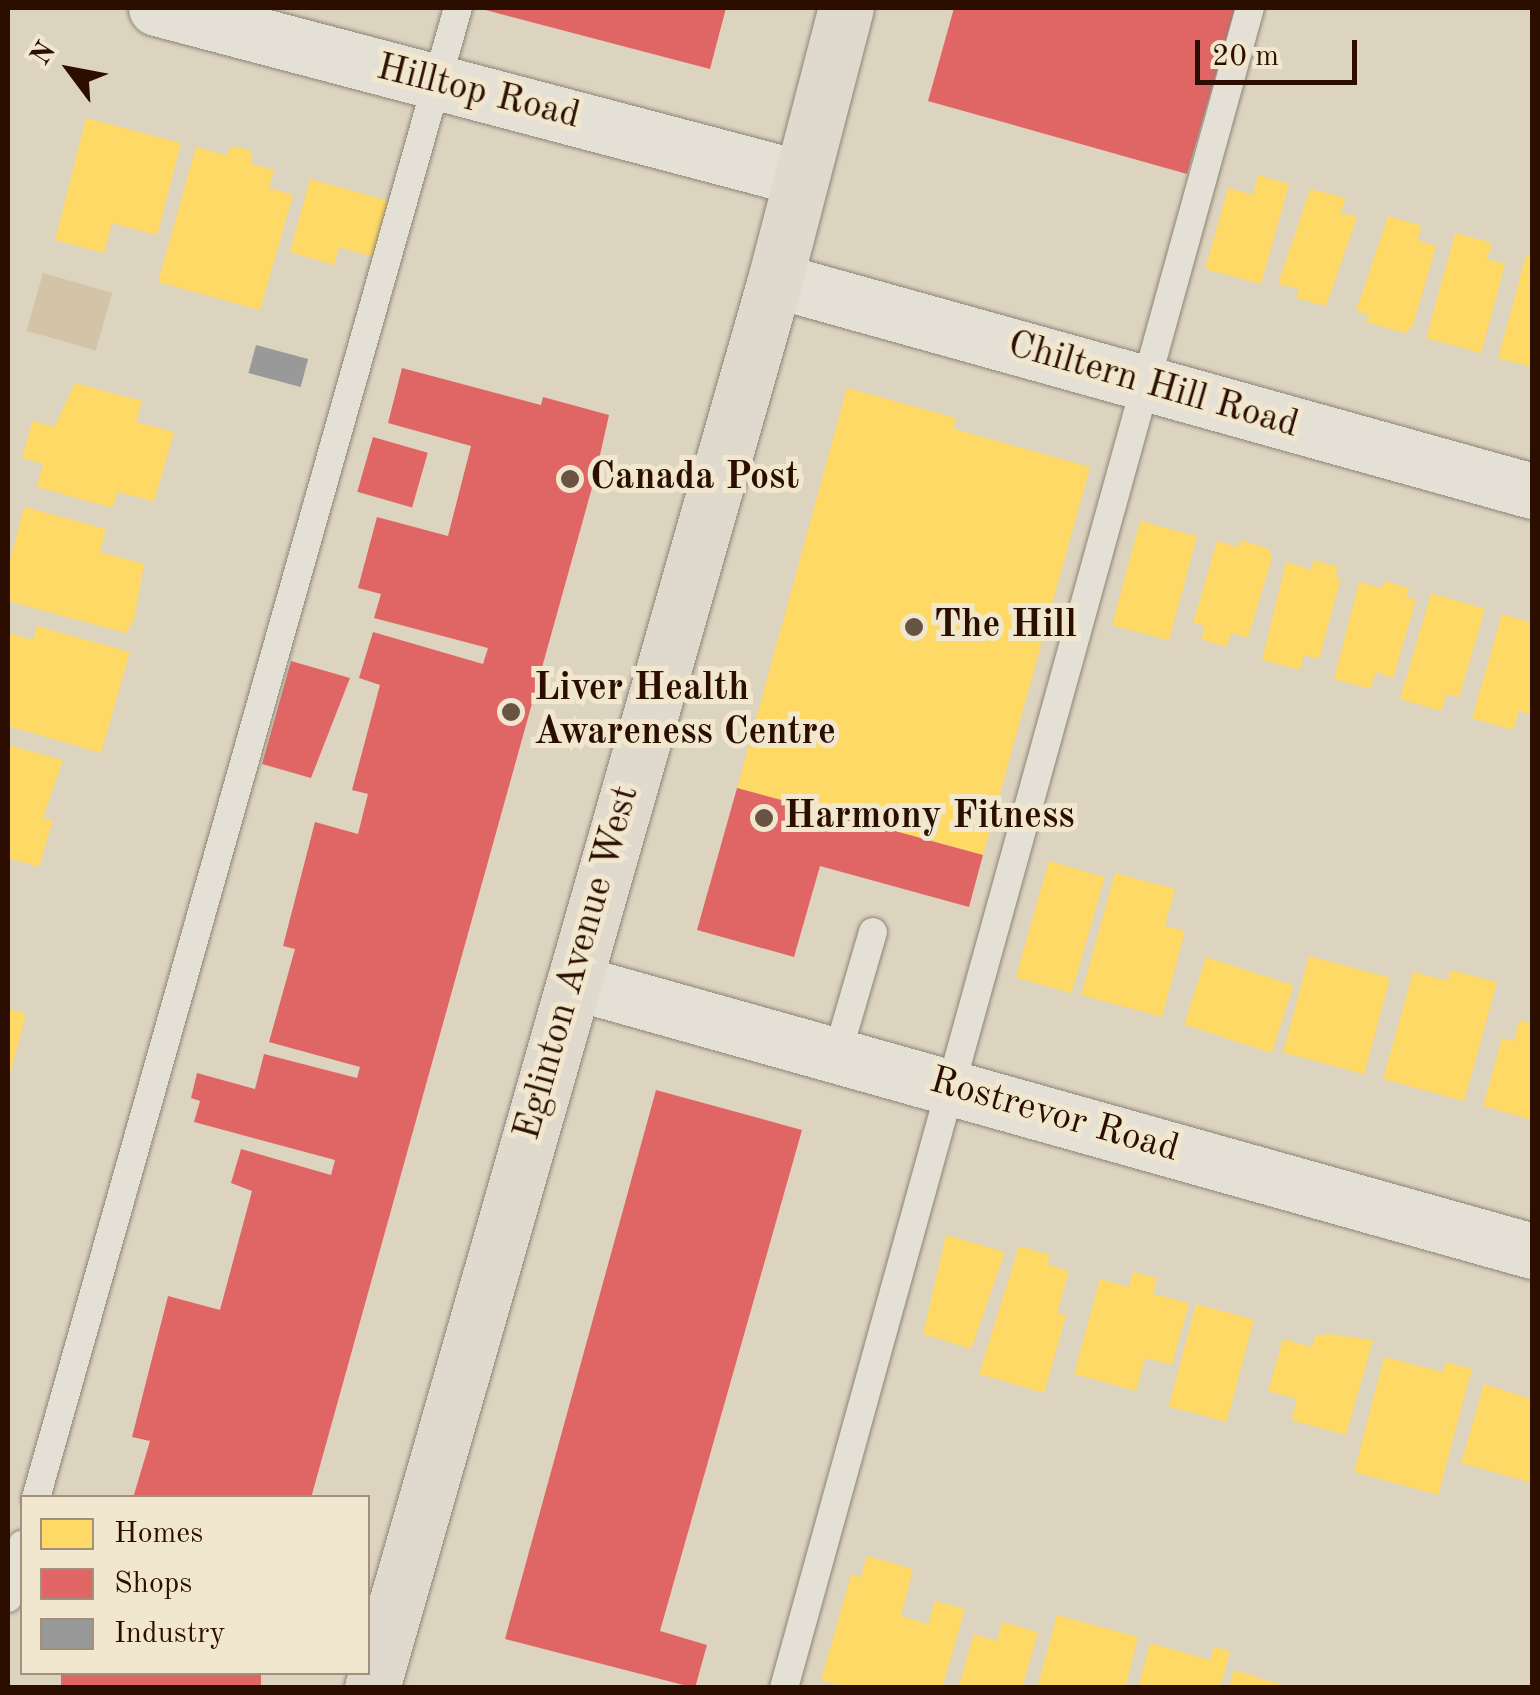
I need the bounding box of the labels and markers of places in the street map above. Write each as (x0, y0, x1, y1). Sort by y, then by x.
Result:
place label: Canada Post (590, 456, 799, 502)
marker: Canada Post (559, 468, 581, 490)
place label: The Hill (934, 604, 1077, 650)
marker: The Hill (903, 616, 925, 638)
place label: Liver Health Awareness Centre (534, 667, 836, 756)
marker: Liver Health Awareness Centre (498, 699, 524, 725)
place label: Harmony Fitness (784, 795, 1075, 841)
marker: Harmony Fitness (753, 807, 775, 829)

